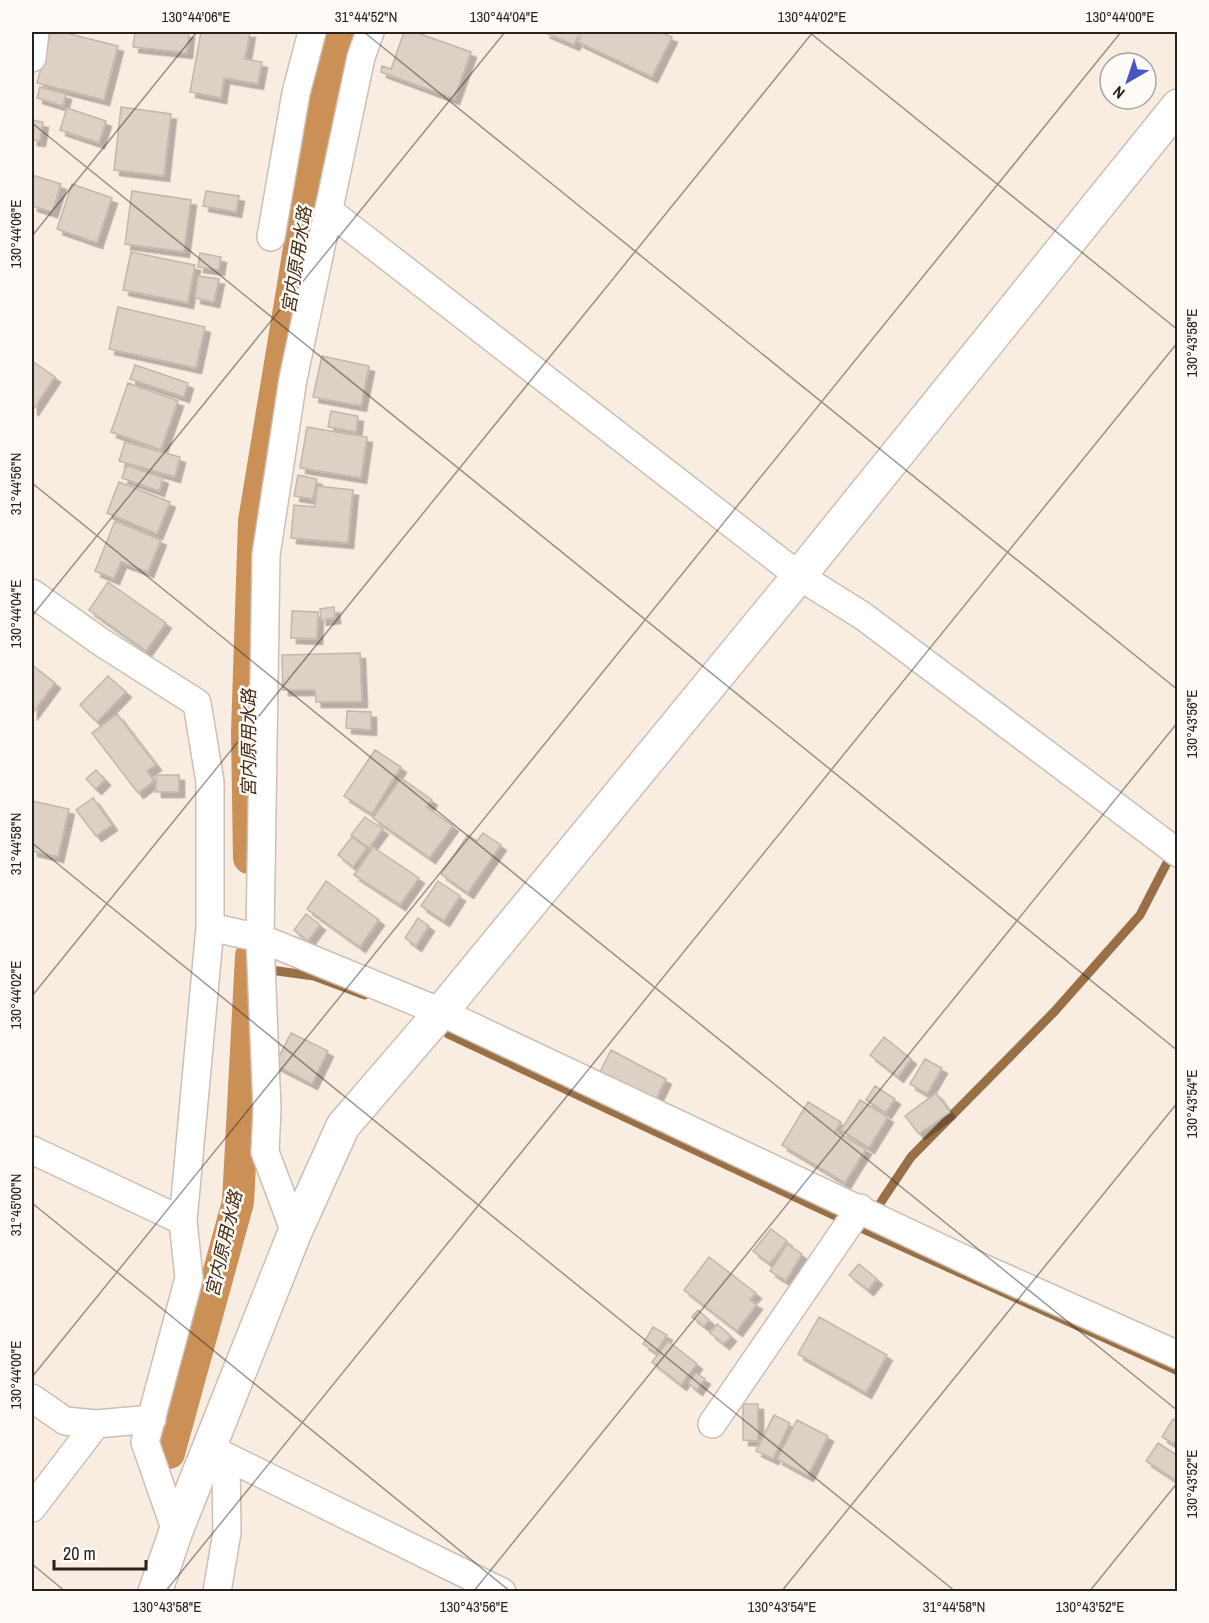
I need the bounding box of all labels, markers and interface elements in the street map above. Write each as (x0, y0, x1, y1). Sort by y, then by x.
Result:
text: 130°44'06"E (162, 6, 230, 27)
text: 31°44'52"N (335, 6, 397, 27)
text: 130°44'04"E (470, 6, 538, 27)
text: 130°44'02"E (778, 6, 846, 27)
text: 130°44'00"E (1086, 6, 1154, 27)
north arrow (1098, 51, 1158, 111)
text: N (1108, 81, 1129, 104)
text: 130°44'06"E (5, 200, 26, 268)
water label: 宮内原用水路 (276, 203, 318, 315)
text: 130°43'58"E (1181, 309, 1202, 377)
text: 31°44'56"N (5, 453, 26, 515)
text: 130°44'04"E (5, 580, 26, 648)
water label: 宮内原用水路 (236, 687, 261, 797)
text: 130°43'56"E (1181, 690, 1202, 758)
text: 31°44'58"N (5, 813, 26, 875)
text: 130°44'02"E (5, 961, 26, 1029)
text: 130°43'54"E (1181, 1070, 1202, 1138)
text: 31°45'00"N (5, 1174, 26, 1236)
water label: 宮内原用水路 (199, 1187, 248, 1299)
text: 130°44'00"E (5, 1341, 26, 1409)
text: 130°43'52"E (1181, 1450, 1202, 1518)
scale bar (54, 1533, 146, 1571)
text: 20 m (63, 1541, 96, 1566)
text: 130°43'58"E (133, 1596, 201, 1617)
text: 130°43'56"E (440, 1596, 508, 1617)
text: 130°43'54"E (748, 1596, 816, 1617)
text: 31°44'58"N (923, 1596, 985, 1617)
text: 130°43'52"E (1056, 1596, 1124, 1617)

